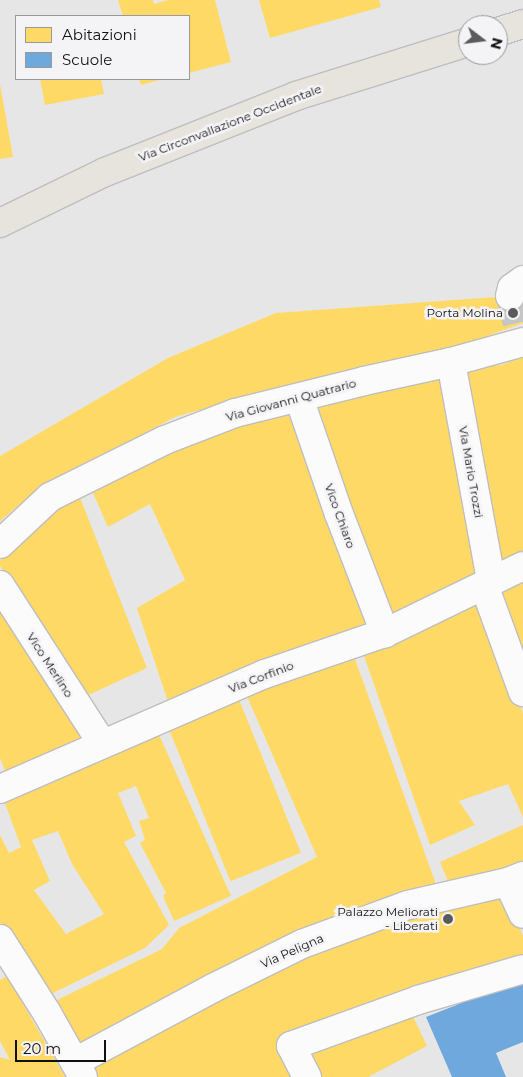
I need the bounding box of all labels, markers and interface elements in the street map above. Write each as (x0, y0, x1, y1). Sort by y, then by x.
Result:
legend (15, 15, 190, 80)
north arrow (458, 15, 508, 65)
text: Abitazioni (62, 25, 137, 44)
text: N (486, 36, 507, 51)
text: Scuole (62, 50, 112, 69)
street label: Via Circonvallazione Occidentale (137, 81, 323, 165)
place label: Porta Molina (427, 306, 503, 320)
marker: Porta Molina (507, 307, 519, 319)
street label: Via Giovanni Quatrario (224, 376, 358, 424)
street label: Via Mario Trozzi (456, 425, 486, 519)
street label: Vico Chiaro (322, 482, 358, 550)
street label: Vico Merlino (24, 630, 76, 700)
street label: Via Corfinio (226, 658, 296, 696)
place label: Palazzo Meliorati - Liberati (337, 905, 438, 933)
marker: Palazzo Meliorati - Liberati (442, 913, 454, 925)
street label: Via Peligna (258, 931, 326, 971)
scale bar (18, 1030, 109, 1062)
text: 20 m (23, 1039, 61, 1058)

